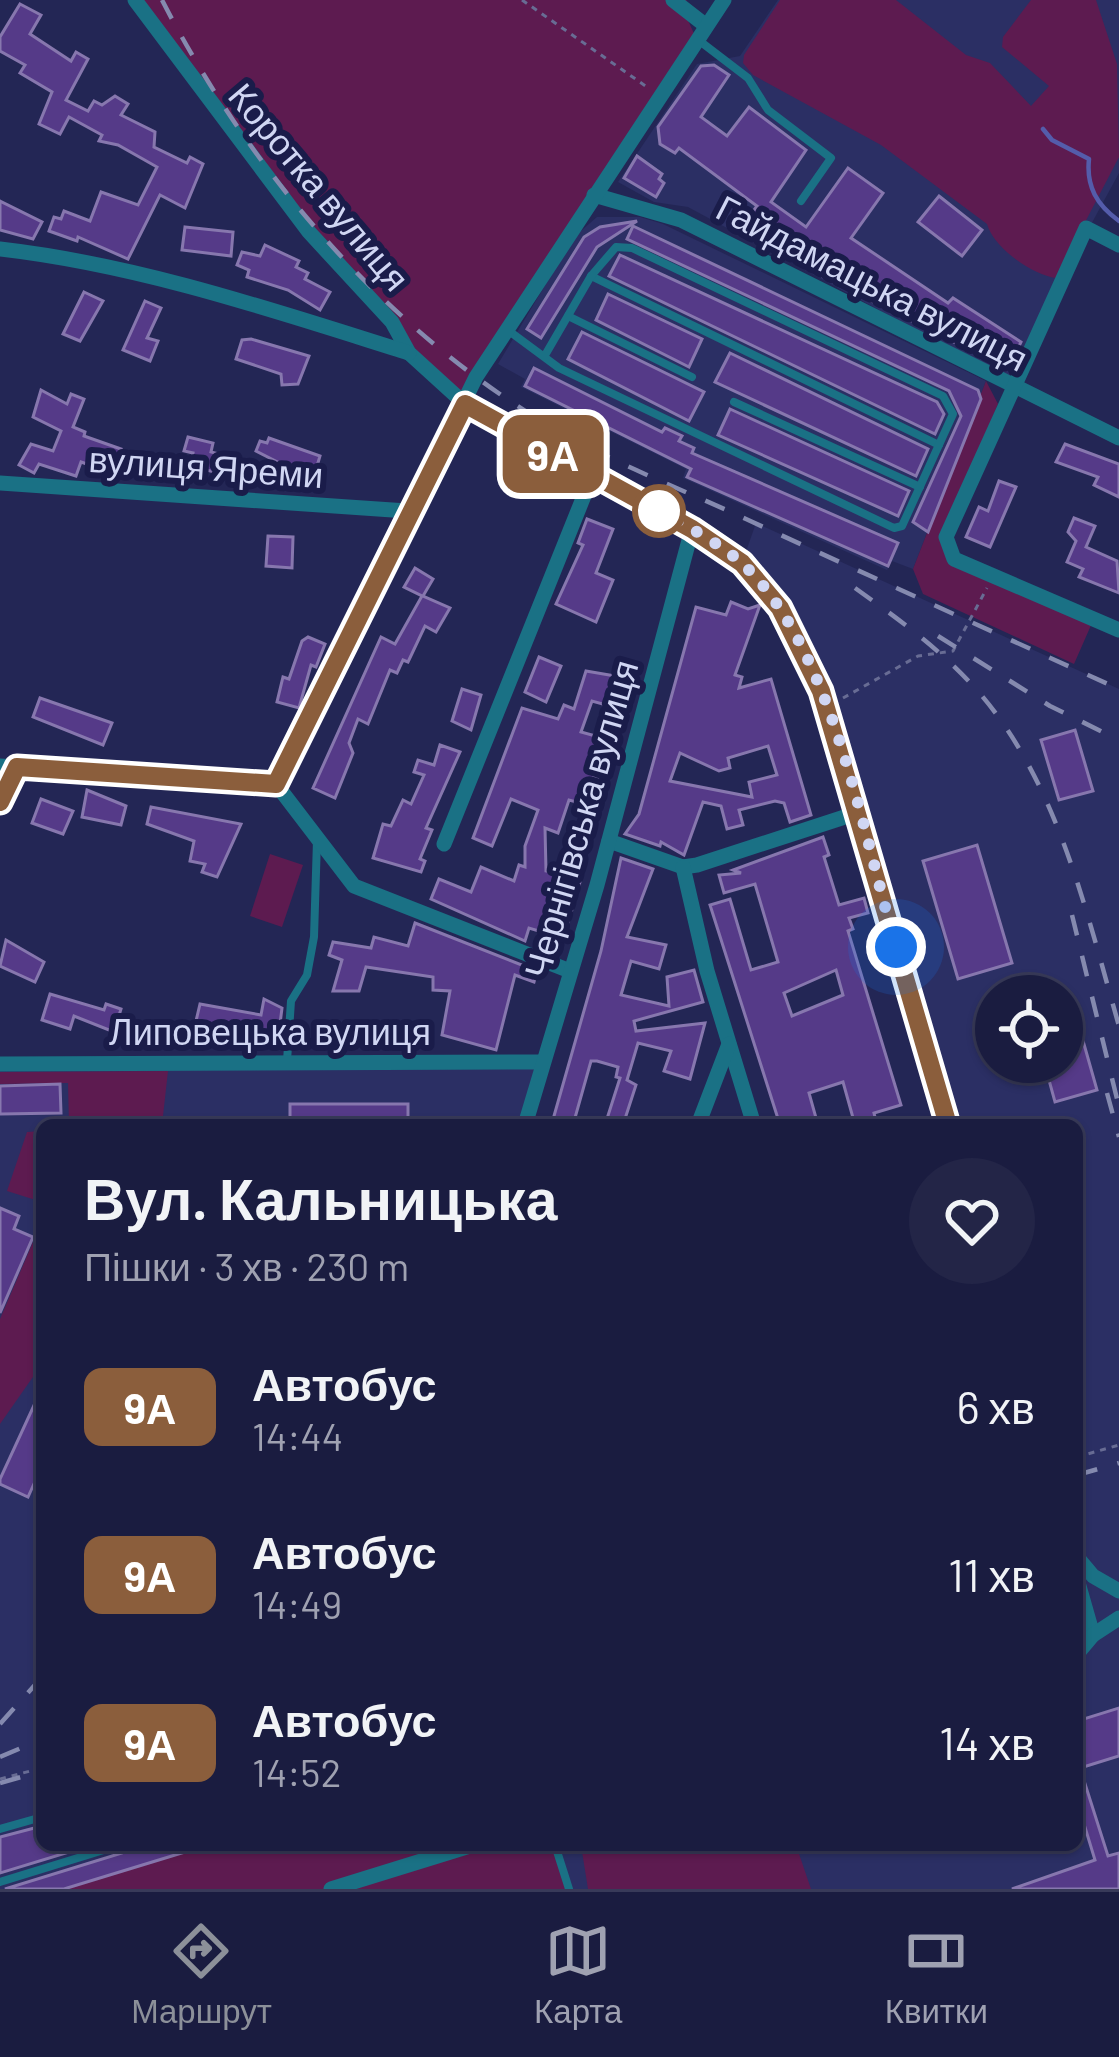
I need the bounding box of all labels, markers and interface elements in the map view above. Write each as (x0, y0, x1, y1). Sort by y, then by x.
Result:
street label: Коротка вулиця (220, 74, 419, 299)
street label: Гайдамацька вулиця (710, 185, 1035, 380)
line badge: 9А (499, 415, 607, 493)
text: 9А (527, 429, 579, 479)
street label: вулиця Яреми (87, 436, 325, 496)
unlabelled marker (634, 486, 684, 536)
street label: Чернігівська вулиця (514, 655, 647, 983)
your location (866, 917, 926, 977)
map controls (975, 975, 1083, 1083)
button: locate (975, 975, 1083, 1083)
street label: Липовецька вулиця (109, 1009, 431, 1053)
button: heart (909, 1158, 1035, 1284)
text: Вул. Кальницька (84, 1163, 557, 1231)
text: Пішки · 3 хв · 230 m (84, 1242, 409, 1289)
text: Автобус (252, 1356, 437, 1410)
text: 6 хв (956, 1379, 1035, 1433)
text: 9А (124, 1382, 176, 1432)
text: 14:44 (252, 1412, 343, 1459)
text: Автобус (252, 1524, 437, 1578)
text: 11 хв (948, 1547, 1035, 1601)
text: 9А (124, 1550, 176, 1600)
text: 14:49 (252, 1580, 342, 1627)
text: Автобус (252, 1692, 437, 1746)
text: 14 хв (939, 1715, 1035, 1769)
text: 9А (124, 1718, 176, 1768)
text: 14:52 (252, 1748, 341, 1795)
tab: Маршрут (131, 1918, 272, 2031)
tab: Карта (534, 1918, 622, 2031)
tab: Квитки (885, 1918, 988, 2031)

